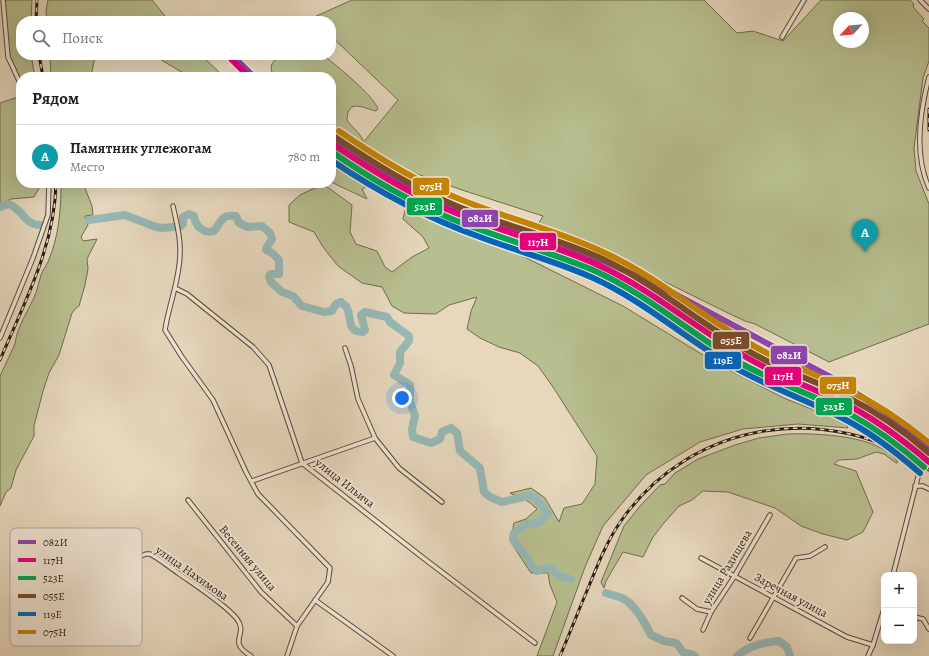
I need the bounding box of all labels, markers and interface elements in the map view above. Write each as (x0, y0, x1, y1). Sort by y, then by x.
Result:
north arrow (833, 12, 869, 48)
search box (16, 16, 336, 60)
icon: search (30, 27, 52, 49)
text: Поиск (62, 28, 103, 48)
text: Рядом (32, 87, 79, 110)
text: Памятник углежогам (70, 138, 212, 158)
text: A (41, 148, 49, 165)
text: 780 m (288, 148, 320, 165)
text: Место (70, 158, 105, 175)
line badge: 075Н (412, 177, 450, 196)
text: 075Н (419, 179, 443, 194)
line badge: 523Е (406, 197, 443, 216)
text: 523Е (414, 199, 436, 214)
line badge: 082И (461, 209, 499, 228)
text: 082И (468, 211, 492, 226)
pin: A (852, 219, 878, 252)
line badge: 117Н (519, 232, 557, 251)
text: 117Н (528, 235, 548, 250)
line badge: 055Е (712, 331, 750, 350)
text: 055Е (720, 333, 742, 348)
line badge: 082И (770, 345, 808, 365)
text: 082И (777, 348, 801, 363)
line badge: 119Е (704, 351, 742, 370)
text: 119Е (713, 353, 733, 368)
line badge: 117Н (764, 366, 802, 386)
text: 117Н (773, 369, 793, 384)
line badge: 075Н (819, 376, 857, 395)
text: 075Н (826, 378, 850, 393)
your location (392, 388, 412, 408)
line badge: 523Е (815, 397, 853, 416)
text: 523Е (823, 399, 845, 414)
street label: улица Ильича (311, 454, 378, 512)
street label: Весенняя улица (216, 522, 281, 595)
street label: улица Радищева (698, 526, 756, 608)
legend (10, 528, 142, 646)
text: 082И (43, 535, 68, 550)
street label: улица Нахимова (152, 541, 232, 604)
text: 117Н (43, 553, 63, 568)
street label: Заречная улица (752, 569, 831, 621)
text: 523Е (43, 571, 64, 586)
map controls (881, 572, 917, 644)
button: + (881, 572, 917, 608)
text: 055Е (43, 589, 65, 604)
text: 119Е (43, 607, 62, 622)
button: − (881, 608, 917, 644)
text: 075Н (43, 625, 67, 640)

